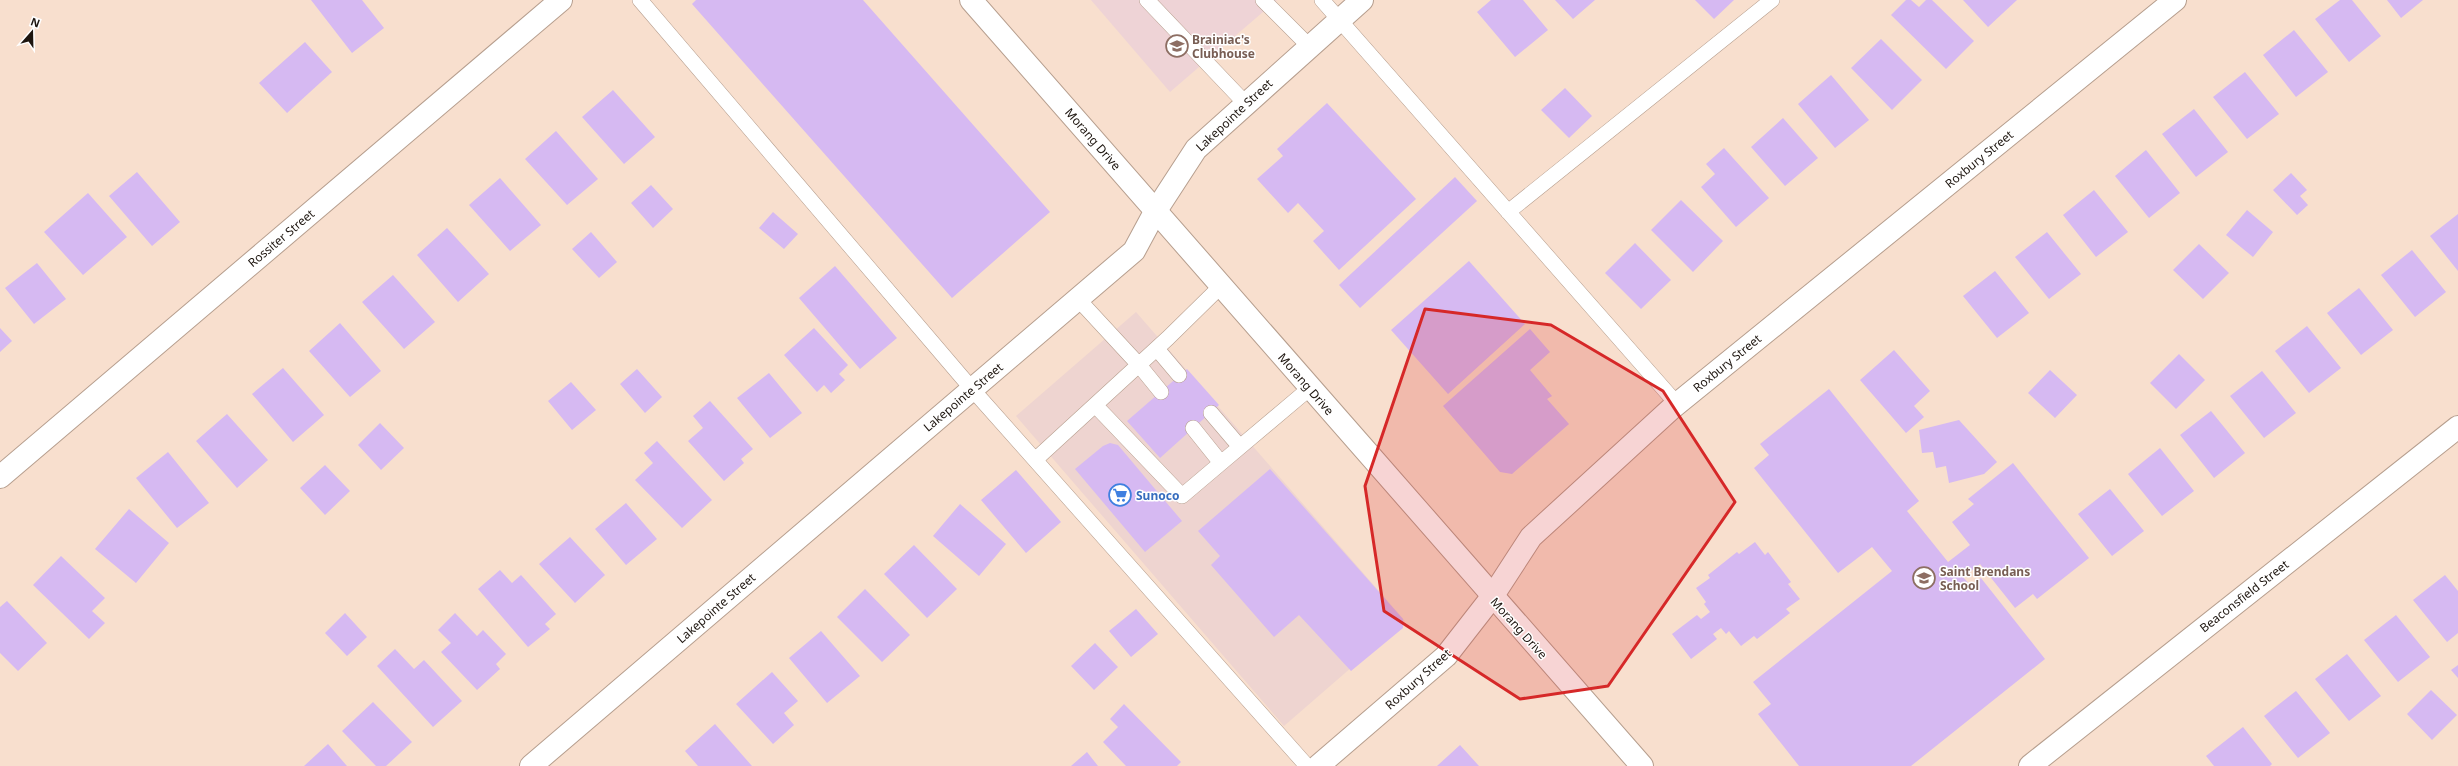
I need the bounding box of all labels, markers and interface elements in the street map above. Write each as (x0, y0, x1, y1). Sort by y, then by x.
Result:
north arrow (12, 12, 52, 52)
text: N (29, 14, 42, 31)
place label: Brainiac's Clubhouse (1192, 31, 1255, 62)
school or university icon: Brainiac's Clubhouse (1164, 33, 1190, 59)
street label: Lakepointe Street (1192, 75, 1277, 155)
street label: Morang Drive (1061, 104, 1125, 174)
street label: Roxbury Street (1941, 126, 2017, 192)
street label: Rossiter Street (244, 205, 318, 271)
street label: Roxbury Street (1689, 330, 1765, 396)
street label: Morang Drive (1274, 349, 1338, 419)
street label: Lakepointe Street (920, 358, 1007, 435)
supermarket icon: Sunoco (1107, 482, 1133, 508)
place label: Sunoco (1136, 487, 1179, 504)
street label: Beaconsfield Street (2196, 555, 2293, 636)
place label: Saint Brendans School (1940, 563, 2030, 594)
school or university icon: Saint Brendans School (1911, 565, 1937, 591)
street label: Lakepointe Street (673, 569, 759, 647)
street label: Morang Drive (1487, 594, 1551, 663)
street label: Roxbury Street (1381, 644, 1455, 713)

